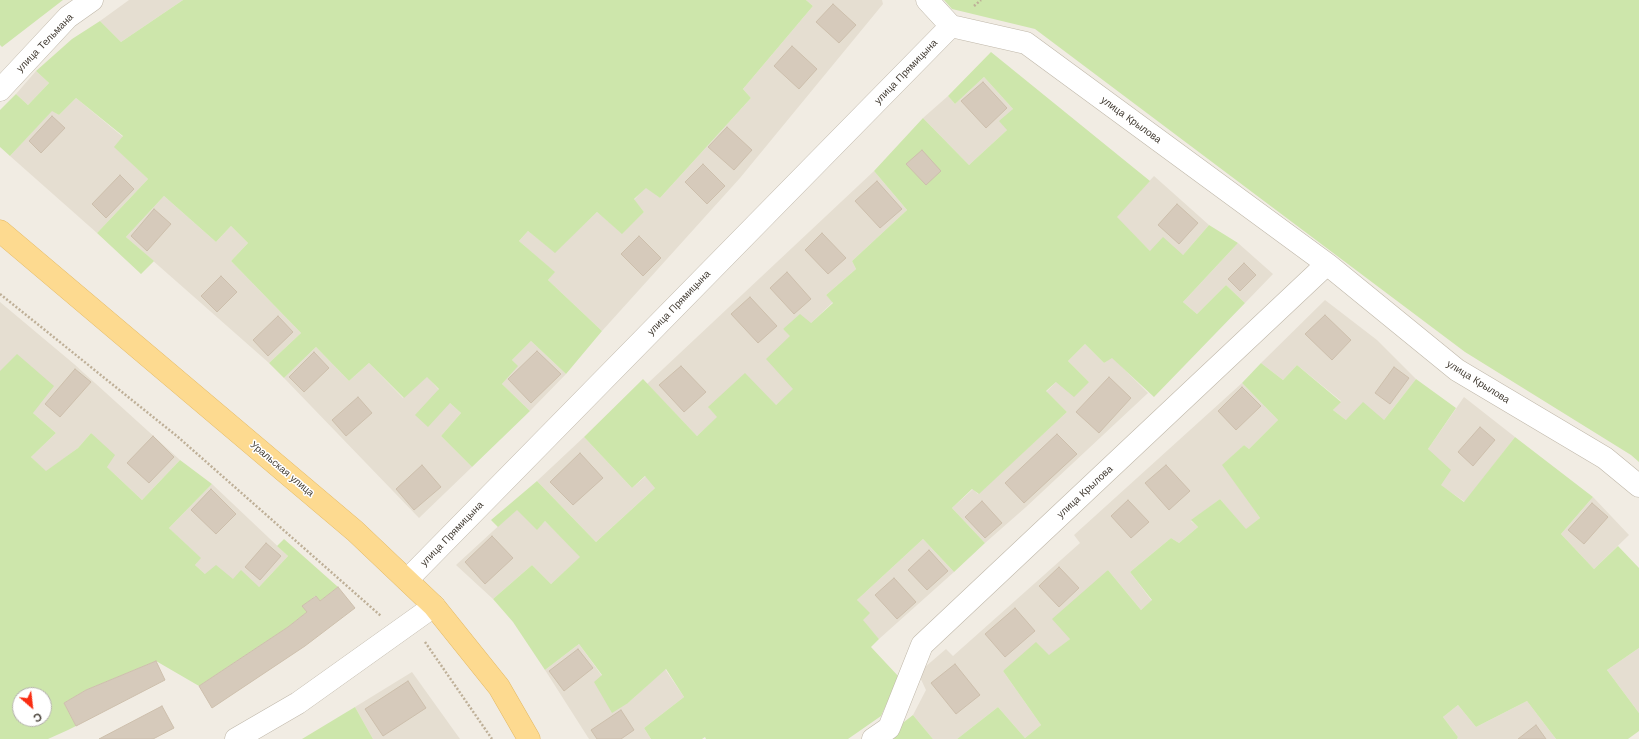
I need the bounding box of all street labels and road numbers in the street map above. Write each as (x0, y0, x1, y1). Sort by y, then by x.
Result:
street label: улица Тельмана (14, 11, 76, 75)
street label: улица Прямицына (872, 37, 940, 107)
street label: улица Крылова (1098, 94, 1164, 146)
street label: улица Прямицына (645, 268, 713, 338)
street label: улица Крылова (1444, 358, 1512, 406)
street label: Уральская улица (248, 439, 316, 499)
street label: улица Крылова (1055, 463, 1115, 521)
street label: улица Прямицына (418, 499, 486, 569)

